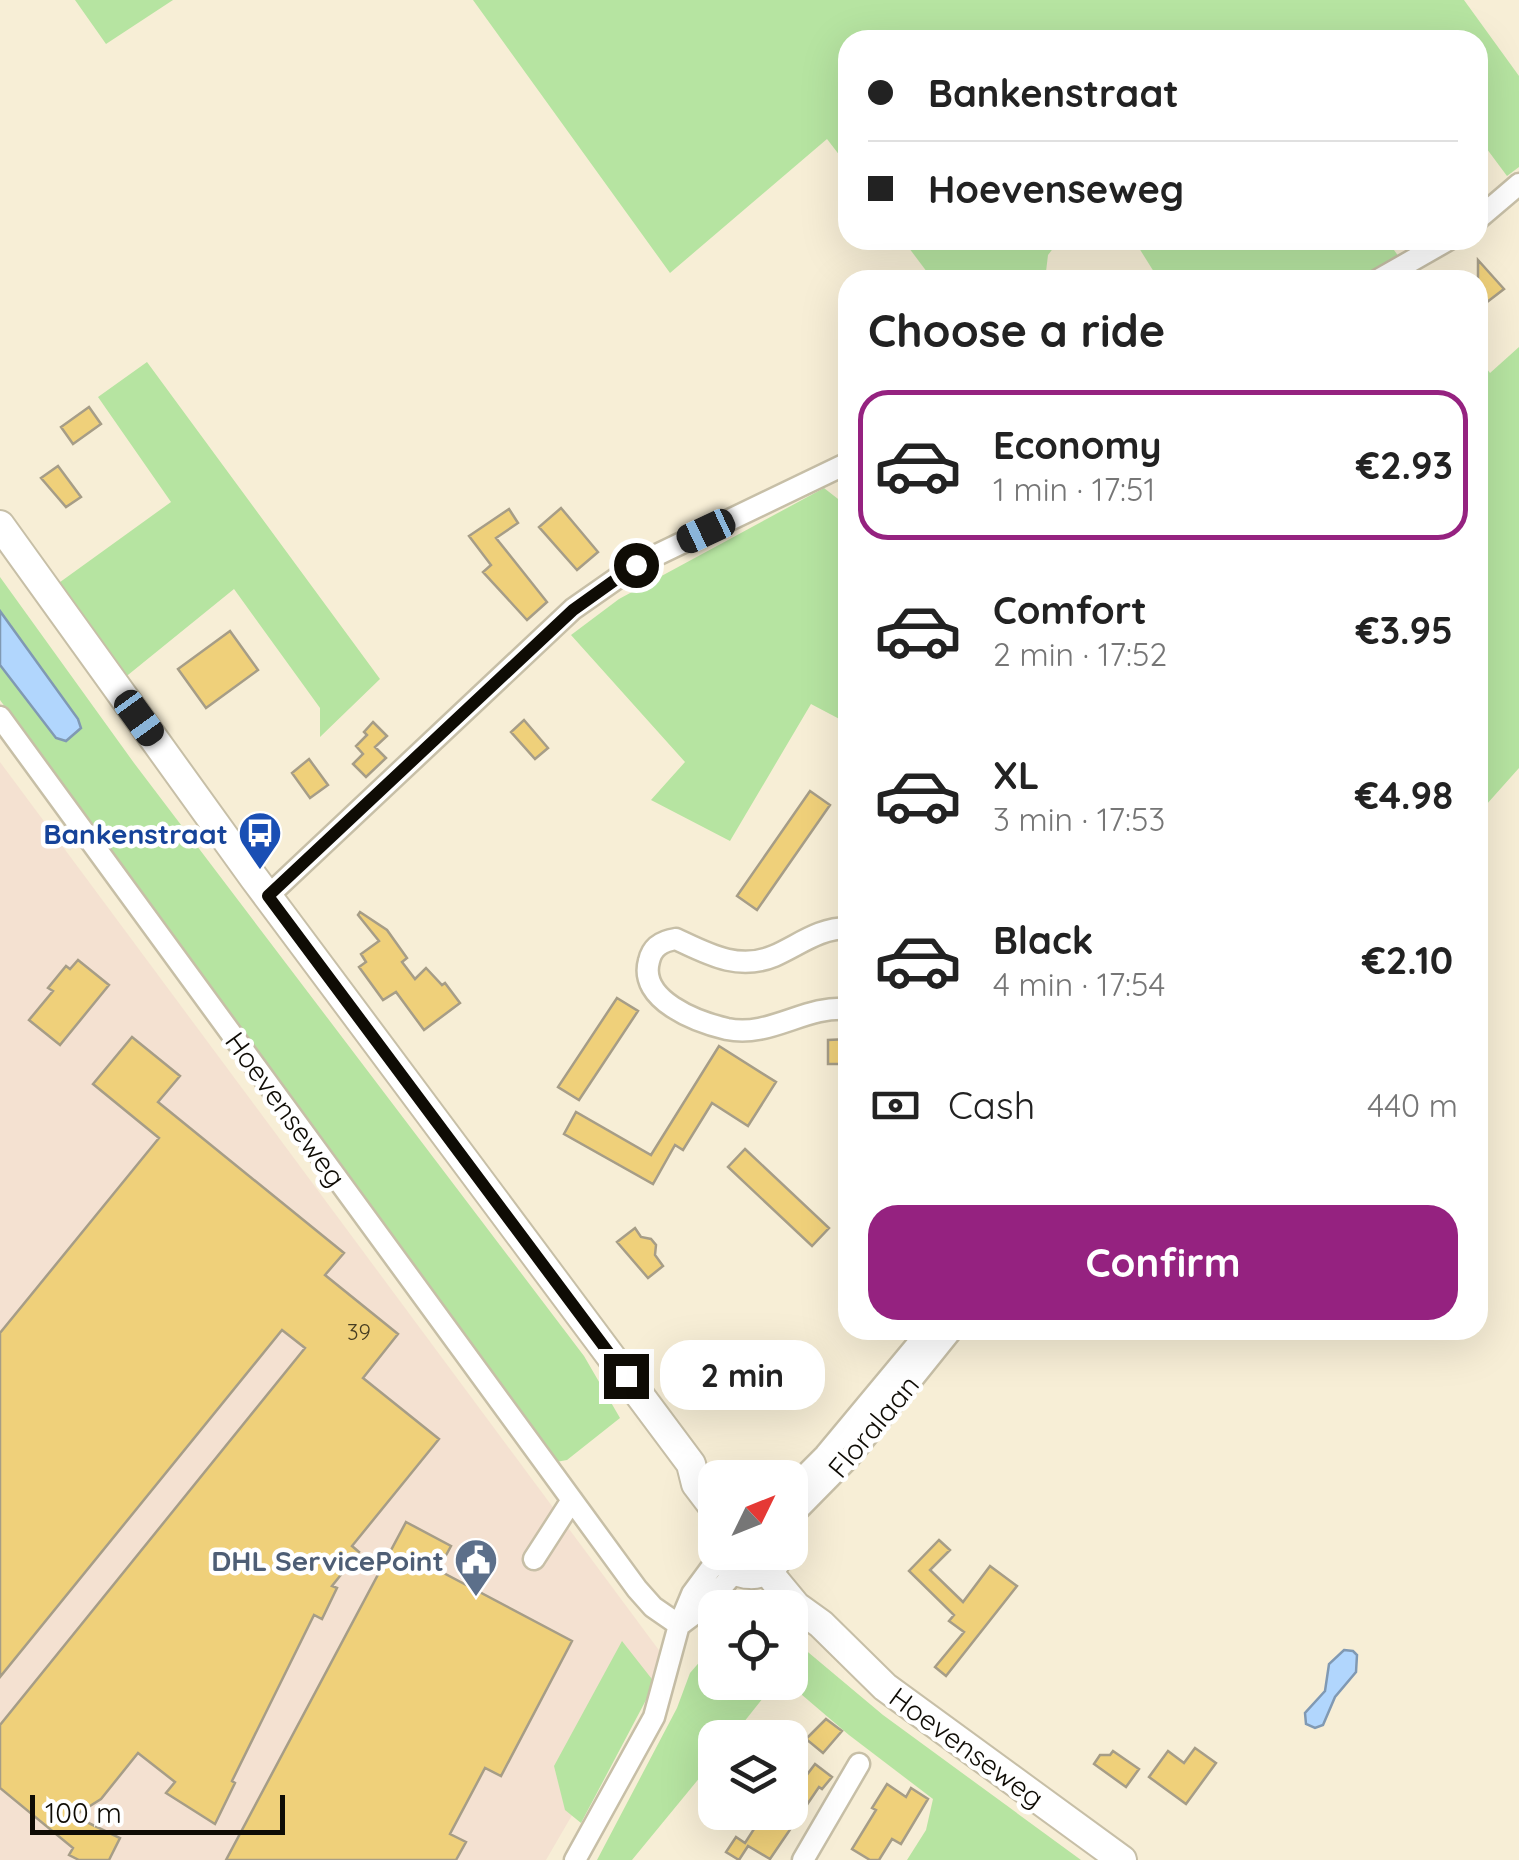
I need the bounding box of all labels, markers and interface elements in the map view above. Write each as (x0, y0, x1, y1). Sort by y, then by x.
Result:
text: Bankenstraat (928, 69, 1179, 117)
text: Hoevenseweg (928, 165, 1184, 213)
text: Choose a ride (868, 302, 1165, 358)
icon: car (873, 420, 963, 510)
text: Economy (993, 421, 1162, 469)
text: €2.93 (1356, 441, 1453, 489)
text: 1 min · 17:51 (993, 469, 1155, 509)
car (672, 505, 740, 557)
route start (614, 543, 659, 588)
icon: car (873, 585, 963, 675)
text: Comfort (993, 586, 1147, 634)
text: €3.95 (1356, 606, 1453, 654)
text: 2 min · 17:52 (993, 634, 1167, 674)
car (109, 685, 169, 751)
icon: car (873, 750, 963, 840)
text: XL (993, 751, 1039, 799)
text: €4.98 (1355, 771, 1453, 819)
text: 3 min · 17:53 (993, 799, 1165, 839)
bus stop icon: Bankenstraat (237, 810, 283, 871)
place label: Bankenstraat (43, 816, 228, 851)
icon: car (873, 915, 963, 1005)
text: Black (993, 916, 1093, 964)
text: €2.10 (1362, 936, 1453, 984)
text: 4 min · 17:54 (993, 964, 1165, 1004)
street label: Hoevenseweg (218, 1025, 354, 1193)
icon: cash (868, 1078, 923, 1133)
text: Cash (948, 1081, 1035, 1129)
text: 440 m (1367, 1085, 1458, 1125)
button: Confirm (868, 1205, 1458, 1320)
house number: 39 (347, 1318, 371, 1346)
callout: 2 min (661, 1341, 826, 1411)
route end (604, 1354, 649, 1399)
text: 2 min (701, 1355, 784, 1395)
street label: Floralaan (820, 1368, 926, 1484)
north arrow (698, 1460, 808, 1570)
map controls (698, 1460, 808, 1830)
public building icon: DHL ServicePoint (453, 1537, 499, 1598)
place label: DHL ServicePoint (211, 1543, 444, 1578)
button: locate (698, 1590, 808, 1700)
street label: Hoevenseweg (883, 1679, 1051, 1815)
button: layers (698, 1720, 808, 1830)
scale bar (30, 1790, 285, 1834)
text: 100 m (45, 1795, 122, 1830)

